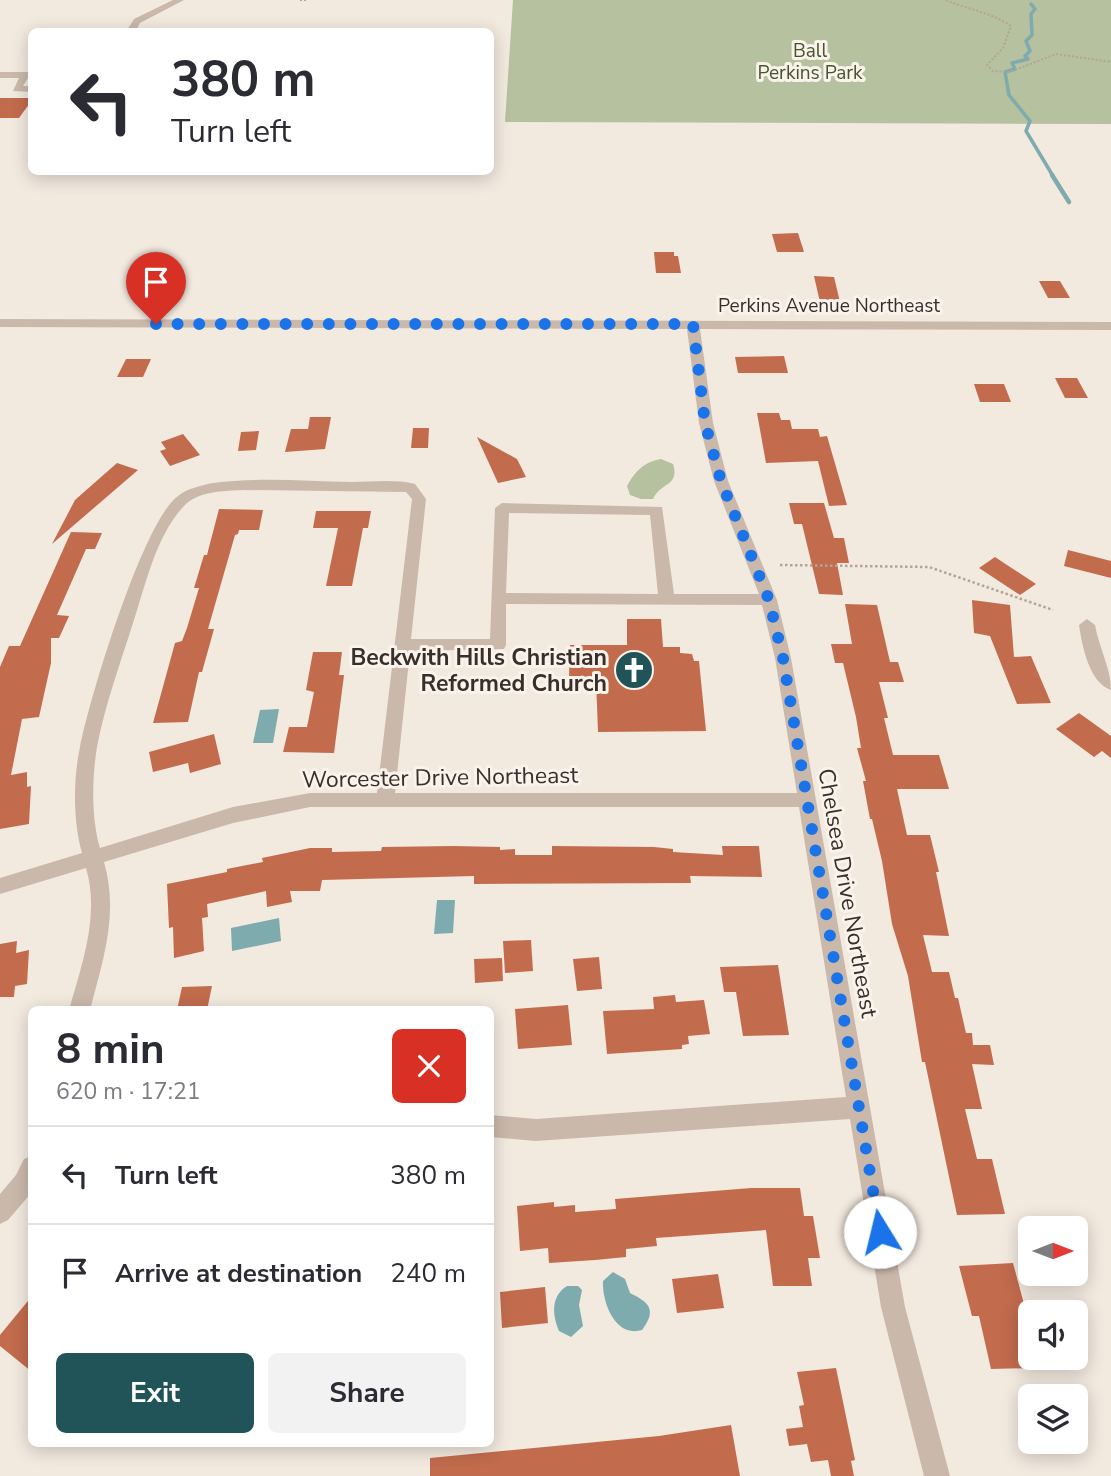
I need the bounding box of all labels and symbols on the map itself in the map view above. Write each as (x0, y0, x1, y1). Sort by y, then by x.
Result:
park label: Ball Perkins Park (757, 38, 863, 86)
pin (126, 252, 186, 324)
street label: Perkins Avenue Northeast (718, 293, 940, 319)
place label: Beckwith Hills Christian Reformed Church (351, 642, 607, 699)
church icon: Beckwith Hills Christian Reformed Church (613, 649, 655, 691)
street label: Worcester Drive Northeast (302, 760, 579, 795)
street label: Chelsea Drive Northeast (810, 766, 885, 1021)
position arrow (843, 1195, 917, 1269)
north arrow (1018, 1216, 1088, 1286)

